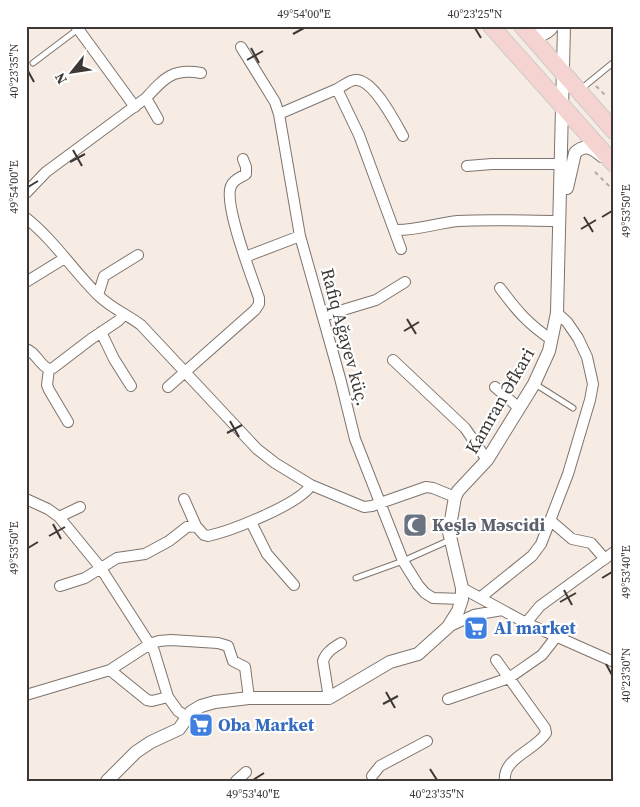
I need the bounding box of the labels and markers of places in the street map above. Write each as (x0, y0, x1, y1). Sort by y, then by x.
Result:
mosque icon: Keşlə Məscidi (402, 512, 428, 538)
place label: Keşlə Məscidi (432, 512, 545, 537)
supermarket icon: Al market (463, 615, 489, 641)
place label: Al market (494, 615, 576, 640)
supermarket icon: Oba Market (188, 712, 214, 738)
place label: Oba Market (218, 712, 315, 737)

